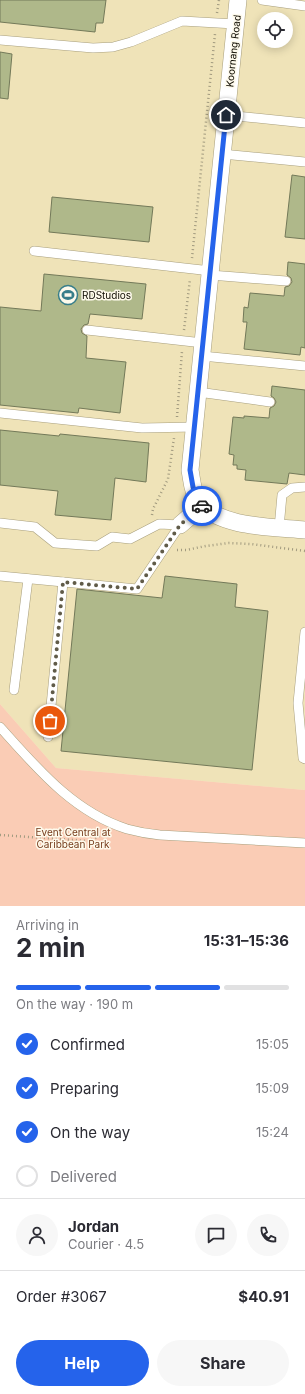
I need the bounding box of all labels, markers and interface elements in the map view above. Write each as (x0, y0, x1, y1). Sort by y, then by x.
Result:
map controls (257, 12, 293, 48)
button: locate (257, 12, 293, 48)
street label: Koornang Road (223, 14, 243, 88)
pin (209, 98, 243, 132)
icon: home (215, 104, 237, 126)
sports icon: RDStudios (57, 284, 79, 306)
place label: RDStudios (82, 289, 131, 301)
courier (182, 486, 222, 526)
icon: car (191, 495, 213, 517)
pin (33, 704, 67, 738)
icon: bag (39, 710, 61, 732)
park label: Event Central at Caribbean Park (35, 826, 111, 850)
text: Arriving in (16, 917, 79, 933)
text: 15:31–15:36 (204, 931, 289, 950)
text: 2 min (16, 932, 86, 963)
text: On the way · 190 m (16, 996, 133, 1012)
icon: check (16, 1033, 38, 1055)
text: Confirmed (50, 1035, 125, 1054)
text: 15:05 (256, 1036, 289, 1052)
icon: check (16, 1077, 38, 1099)
text: Preparing (50, 1079, 119, 1098)
text: 15:09 (256, 1080, 289, 1096)
icon: check (16, 1121, 38, 1143)
text: On the way (50, 1123, 130, 1142)
text: 15:24 (256, 1124, 289, 1140)
text: Delivered (50, 1167, 117, 1186)
button: person (16, 1214, 58, 1256)
button: chat (195, 1214, 237, 1256)
button: phone (247, 1214, 289, 1256)
text: Jordan (68, 1217, 119, 1236)
text: Courier · 4.5 (68, 1236, 144, 1252)
text: Order #3067 (16, 1287, 107, 1306)
text: $40.91 (238, 1287, 289, 1306)
button: Help (16, 1340, 149, 1386)
button: Share (157, 1340, 289, 1386)

